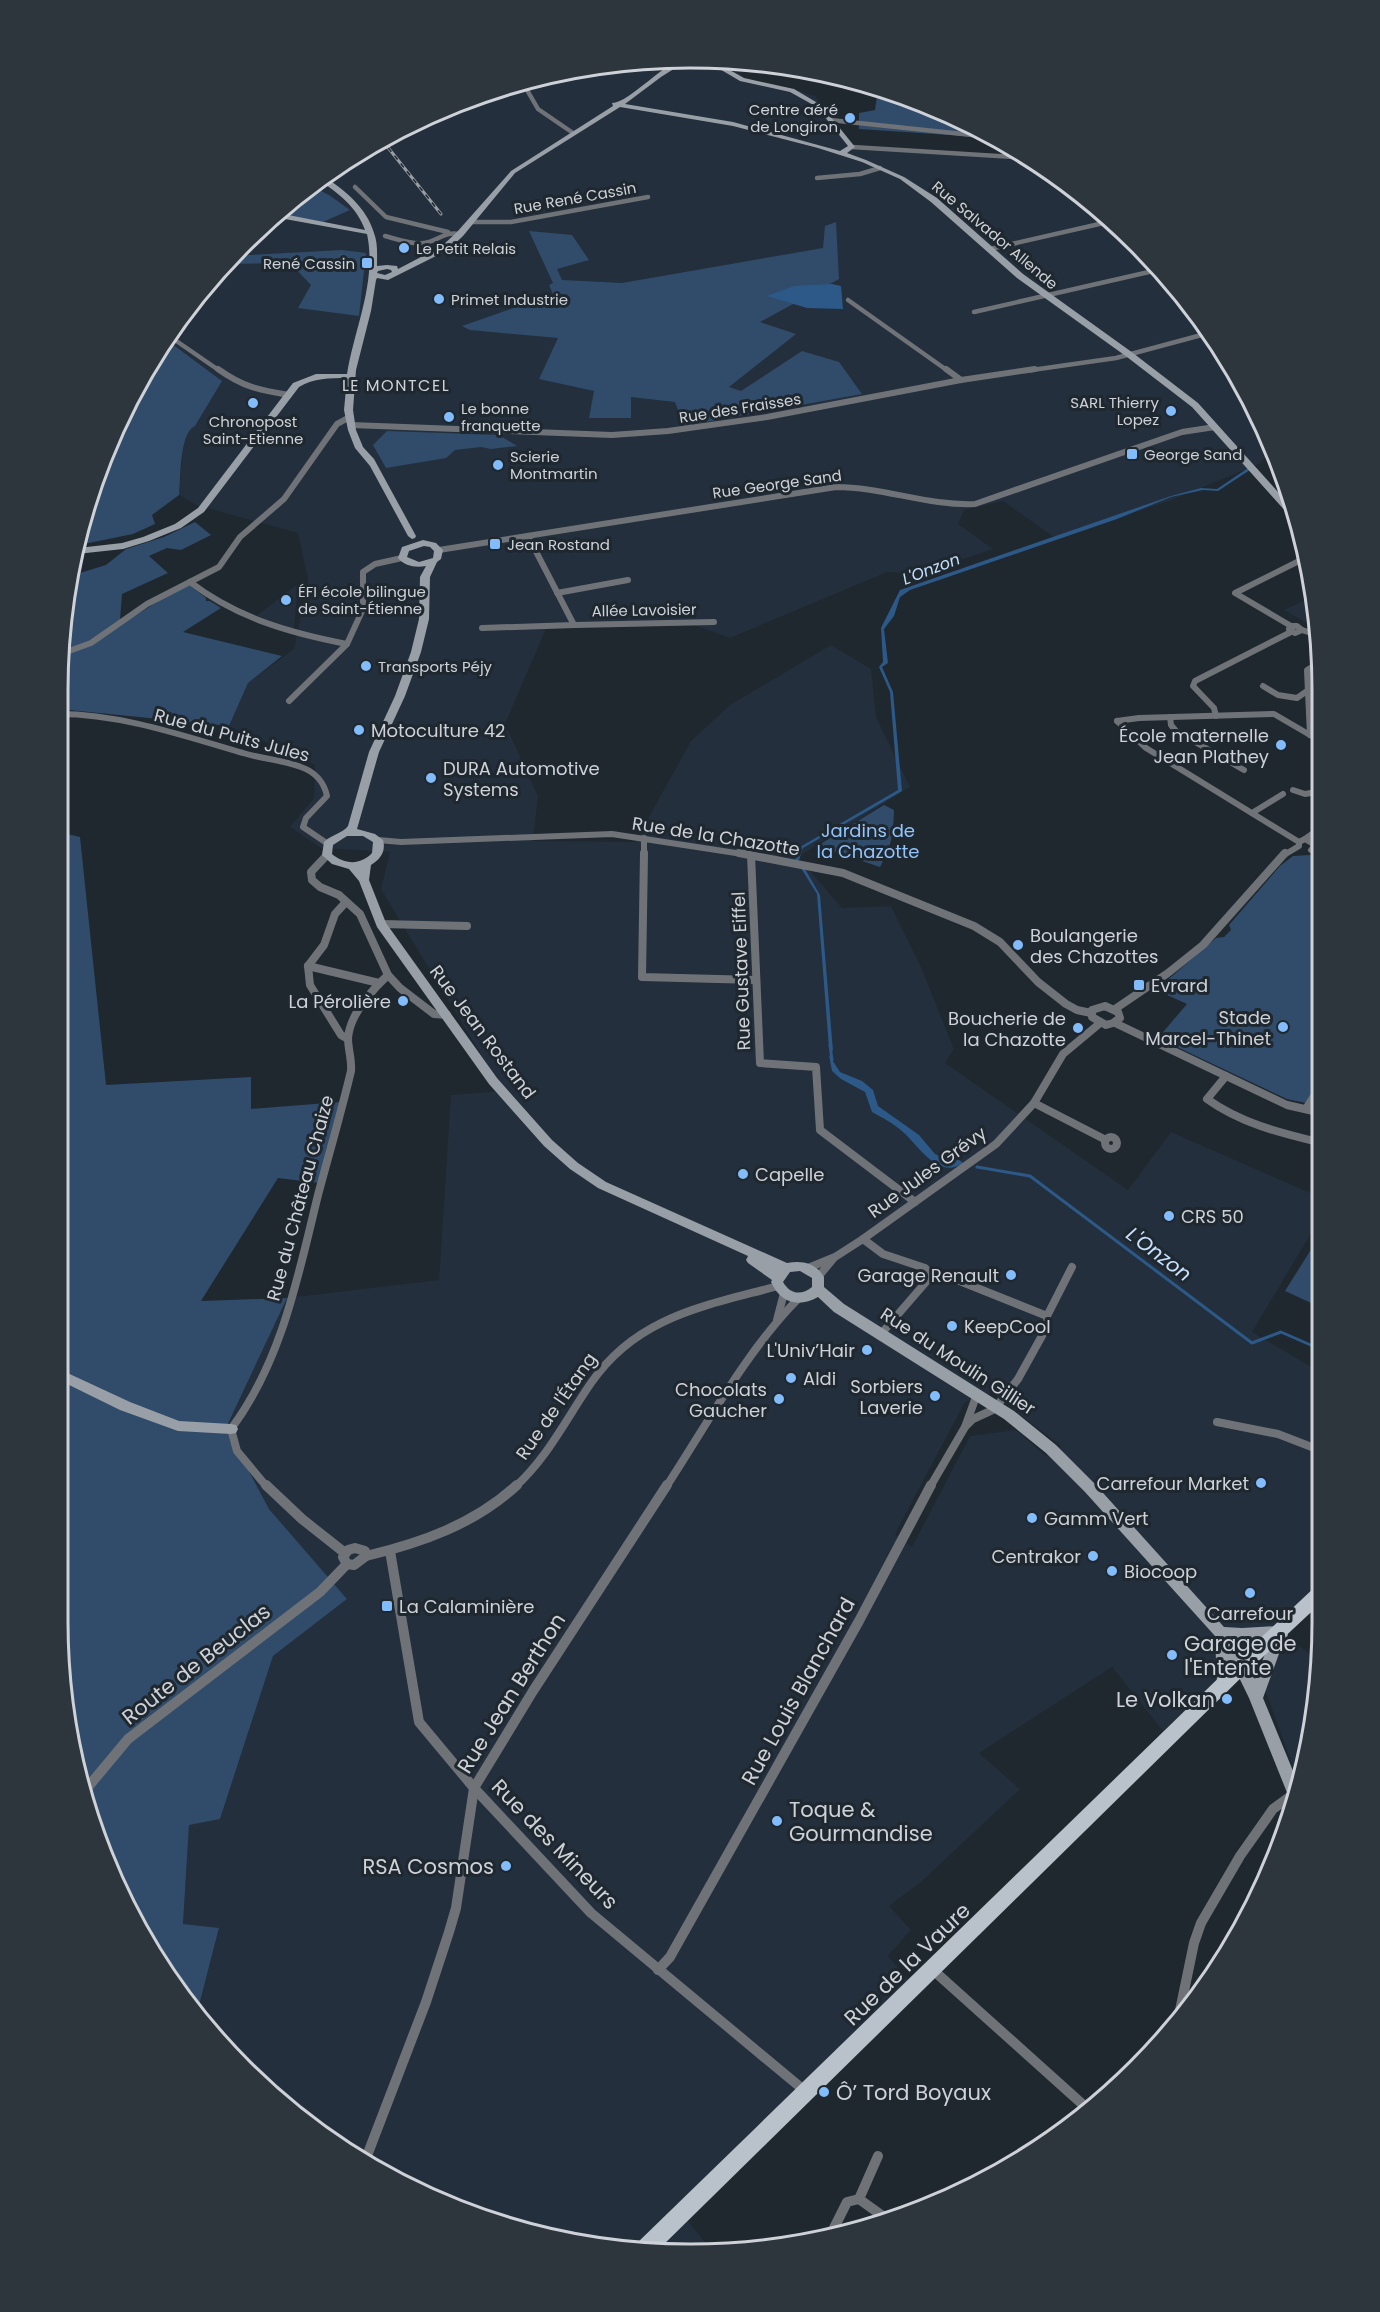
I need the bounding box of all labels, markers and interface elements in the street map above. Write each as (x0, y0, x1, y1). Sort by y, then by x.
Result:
place label: Centre aéré de Longiron (749, 99, 838, 137)
marker: Centre aéré de Longiron (843, 111, 857, 125)
street label: Rue Salvador Allende (928, 176, 1062, 294)
street label: Rue René Cassin (512, 177, 638, 219)
place label: Le Petit Relais (416, 238, 516, 259)
marker: Le Petit Relais (397, 241, 411, 255)
place label: René Cassin (263, 253, 355, 274)
marker: René Cassin (360, 256, 374, 270)
place label: Primet Industrie (451, 289, 568, 310)
marker: Primet Industrie (432, 292, 446, 306)
district label: LE MONTCEL (342, 374, 450, 397)
street label: Rue des Fraisses (678, 388, 803, 428)
place label: SARL Thierry Lopez (1070, 392, 1160, 430)
marker: Chronopost Saint-Etienne (246, 396, 260, 410)
place label: Le bonne franquette (461, 398, 541, 436)
marker: SARL Thierry Lopez (1164, 404, 1178, 418)
marker: Le bonne franquette (442, 410, 456, 424)
place label: Chronopost Saint-Etienne (203, 411, 303, 449)
place label: George Sand (1144, 444, 1242, 465)
place label: Scierie Montmartin (510, 446, 598, 484)
marker: George Sand (1125, 447, 1139, 461)
marker: Scierie Montmartin (491, 458, 505, 472)
street label: Rue George Sand (711, 465, 843, 503)
place label: Jean Rostand (507, 534, 610, 555)
marker: Jean Rostand (488, 537, 502, 551)
water label: L'Onzon (899, 548, 963, 590)
place label: ÉFI école bilingue de Saint-Étienne (298, 581, 426, 619)
marker: ÉFI école bilingue de Saint-Étienne (279, 593, 293, 607)
street label: Allée Lavoisier (591, 599, 697, 621)
place label: Transports Péjy (378, 656, 493, 677)
marker: Transports Péjy (359, 659, 373, 673)
street label: Rue du Puits Jules (151, 702, 313, 768)
place label: Motoculture 42 (371, 718, 505, 743)
marker: Motoculture 42 (352, 723, 366, 737)
place label: École maternelle Jean Plathey (1119, 723, 1269, 769)
marker: École maternelle Jean Plathey (1274, 738, 1288, 752)
place label: DURA Automotive Systems (443, 756, 600, 802)
marker: DURA Automotive Systems (424, 771, 438, 785)
street label: Rue de la Chazotte (630, 810, 802, 862)
park label: Jardins de la Chazotte (817, 818, 919, 864)
street label: Rue Gustave Eiffel (726, 891, 756, 1051)
place label: Boulangerie des Chazottes (1030, 923, 1158, 969)
marker: Boulangerie des Chazottes (1011, 938, 1025, 952)
street label: Rue Jean Rostand (424, 960, 542, 1104)
place label: Evrard (1151, 973, 1208, 998)
marker: Evrard (1132, 978, 1146, 992)
place label: La Pérolière (289, 989, 391, 1014)
marker: La Pérolière (396, 994, 410, 1008)
place label: Stade Marcel-Thinet (1145, 1005, 1271, 1051)
place label: Boucherie de la Chazotte (948, 1006, 1066, 1052)
marker: Stade Marcel-Thinet (1276, 1020, 1290, 1034)
marker: Boucherie de la Chazotte (1071, 1021, 1085, 1035)
street label: Rue du Château Chaize (260, 1092, 340, 1304)
street label: Rue Jules Grévy (862, 1120, 992, 1224)
place label: Capelle (755, 1162, 824, 1187)
marker: Capelle (736, 1167, 750, 1181)
place label: CRS 50 (1181, 1204, 1244, 1229)
marker: CRS 50 (1162, 1209, 1176, 1223)
water label: L'Onzon (1121, 1220, 1197, 1288)
place label: Garage Renault (858, 1263, 999, 1288)
marker: Garage Renault (1004, 1268, 1018, 1282)
street label: Rue du Moulin Gillier (876, 1301, 1041, 1421)
place label: KeepCool (964, 1314, 1051, 1339)
marker: KeepCool (945, 1319, 959, 1333)
place label: L'Univ’Hair (766, 1338, 855, 1363)
marker: L'Univ’Hair (860, 1343, 874, 1357)
street label: Rue de l'Étang (510, 1347, 602, 1465)
place label: Aldi (803, 1366, 836, 1391)
marker: Aldi (784, 1371, 798, 1385)
place label: Sorbiers Laverie (850, 1374, 923, 1420)
place label: Chocolats Gaucher (675, 1377, 767, 1423)
marker: Sorbiers Laverie (928, 1389, 942, 1403)
marker: Chocolats Gaucher (772, 1392, 786, 1406)
place label: Carrefour Market (1097, 1471, 1249, 1496)
marker: Carrefour Market (1254, 1476, 1268, 1490)
place label: Gamm Vert (1044, 1506, 1149, 1531)
marker: Gamm Vert (1025, 1511, 1039, 1525)
place label: Centrakor (991, 1544, 1081, 1569)
marker: Centrakor (1086, 1549, 1100, 1563)
place label: Biocoop (1124, 1559, 1197, 1584)
marker: Biocoop (1105, 1564, 1119, 1578)
marker: Carrefour (1243, 1586, 1257, 1600)
street label: Rue Louis Blanchard (734, 1592, 862, 1790)
place label: La Calaminière (399, 1594, 534, 1619)
street label: Route de Beuclas (116, 1597, 276, 1731)
marker: La Calaminière (380, 1599, 394, 1613)
place label: Carrefour (1207, 1601, 1293, 1626)
street label: Rue Jean Berthon (450, 1607, 572, 1779)
place label: Garage de l'Entente (1184, 1629, 1297, 1682)
marker: Garage de l'Entente (1165, 1648, 1179, 1662)
place label: Le Volkan (1116, 1685, 1215, 1714)
marker: Le Volkan (1220, 1692, 1234, 1706)
street label: Rue des Mineurs (485, 1773, 625, 1915)
place label: Toque & Gourmandise (789, 1795, 933, 1848)
marker: Toque & Gourmandise (770, 1814, 784, 1828)
place label: RSA Cosmos (362, 1852, 494, 1881)
marker: RSA Cosmos (499, 1859, 513, 1873)
street label: Rue de la Vaure (837, 1896, 977, 2032)
place label: Ô’ Tord Boyaux (836, 2078, 991, 2107)
marker: Ô’ Tord Boyaux (817, 2085, 831, 2099)

